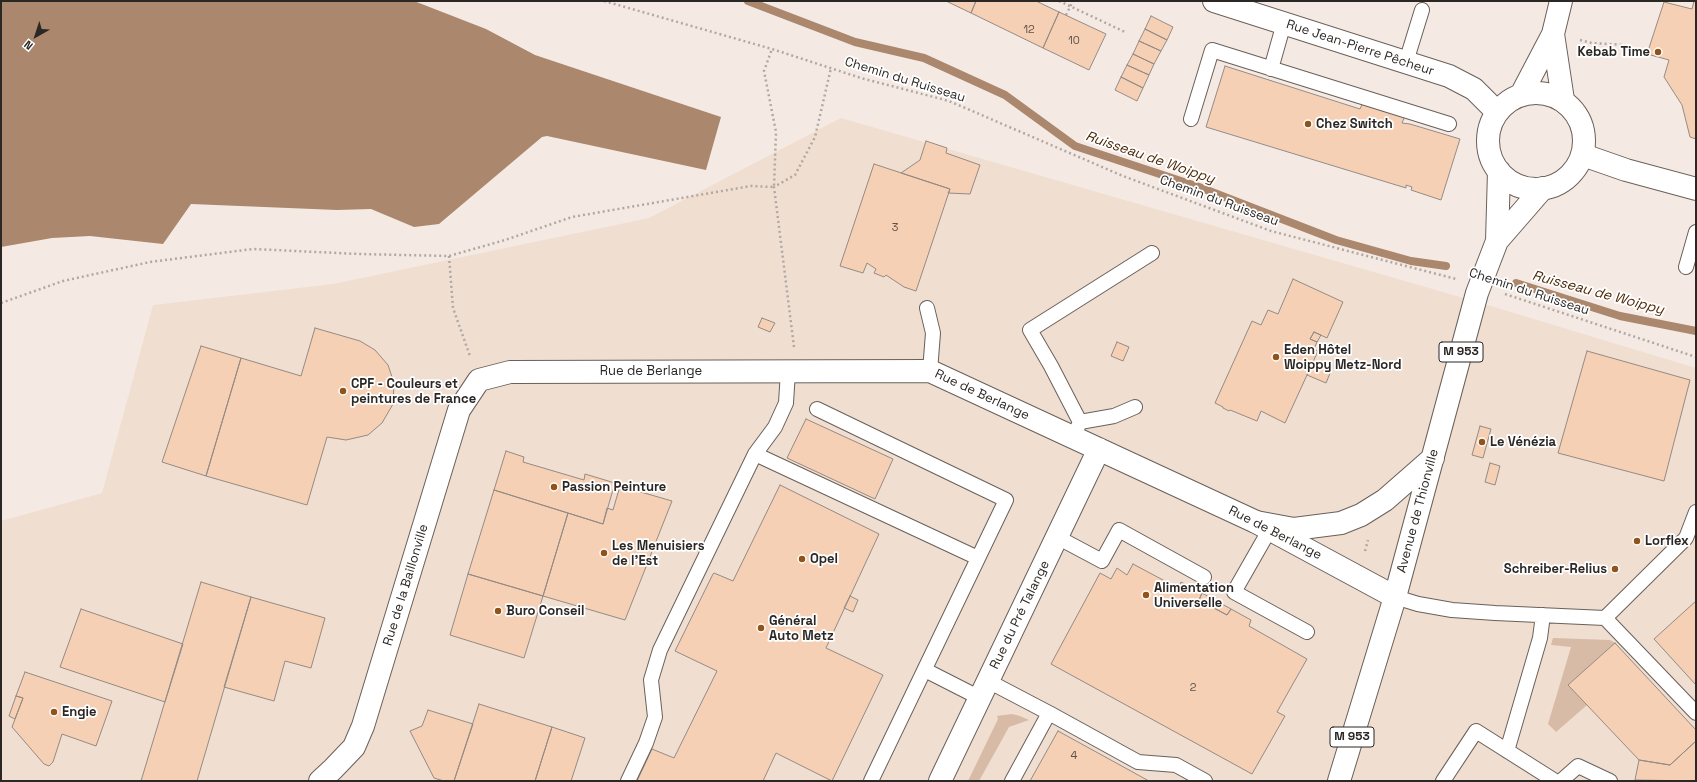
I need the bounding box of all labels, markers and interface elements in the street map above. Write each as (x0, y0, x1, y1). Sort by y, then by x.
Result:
north arrow (16, 16, 56, 56)
street label: Rue Jean-Pierre Pêcheur (1284, 17, 1436, 79)
house number: 12 (1023, 23, 1035, 37)
house number: 10 (1068, 34, 1080, 48)
text: N (21, 38, 36, 53)
place label: Kebab Time (1578, 44, 1650, 60)
marker: Kebab Time (1653, 47, 1663, 57)
street label: Chemin du Ruisseau (843, 54, 967, 106)
place label: Chez Switch (1316, 116, 1393, 132)
marker: Chez Switch (1303, 119, 1313, 129)
water label: Ruisseau de Woippy (1083, 128, 1217, 188)
street label: Chemin du Ruisseau (1157, 172, 1281, 230)
house number: 3 (892, 221, 898, 235)
street label: Chemin du Ruisseau (1467, 265, 1591, 319)
water label: Ruisseau de Woippy (1530, 267, 1666, 319)
place label: Eden Hôtel Woippy Metz-Nord (1284, 342, 1402, 373)
road number: M 953 (1439, 342, 1483, 362)
marker: Eden Hôtel Woippy Metz-Nord (1271, 352, 1281, 362)
street label: Rue de Berlange (600, 363, 702, 379)
street label: Rue de Berlange (932, 366, 1032, 424)
place label: CPF - Couleurs et peintures de France (351, 376, 476, 407)
marker: CPF - Couleurs et peintures de France (338, 386, 348, 396)
place label: Le Vénézia (1490, 434, 1556, 450)
marker: Le Vénézia (1477, 437, 1487, 447)
street label: Avenue de Thionville (1394, 447, 1442, 575)
place label: Passion Peinture (562, 479, 666, 495)
marker: Passion Peinture (549, 482, 559, 492)
street label: Rue de Berlange (1226, 503, 1324, 563)
street label: Rue de la Baillonville (380, 522, 432, 648)
place label: Lorflex (1645, 533, 1689, 549)
marker: Lorflex (1632, 536, 1642, 546)
place label: Les Menuisiers de l'Est (612, 538, 705, 569)
marker: Les Menuisiers de l'Est (599, 548, 609, 558)
place label: Opel (810, 551, 838, 567)
marker: Opel (797, 554, 807, 564)
street label: Rue du Pré Talange (987, 558, 1053, 672)
place label: Schreiber-Relius (1504, 561, 1607, 577)
marker: Schreiber-Relius (1610, 564, 1620, 574)
place label: Alimentation Universelle (1154, 580, 1234, 611)
marker: Alimentation Universelle (1141, 590, 1151, 600)
place label: Buro Conseil (506, 603, 584, 619)
marker: Buro Conseil (493, 606, 503, 616)
place label: Général Auto Metz (769, 613, 834, 644)
marker: Général Auto Metz (756, 623, 766, 633)
house number: 2 (1190, 681, 1196, 695)
place label: Engie (62, 704, 96, 720)
marker: Engie (49, 707, 59, 717)
road number: M 953 (1330, 727, 1374, 747)
house number: 4 (1071, 749, 1077, 763)

